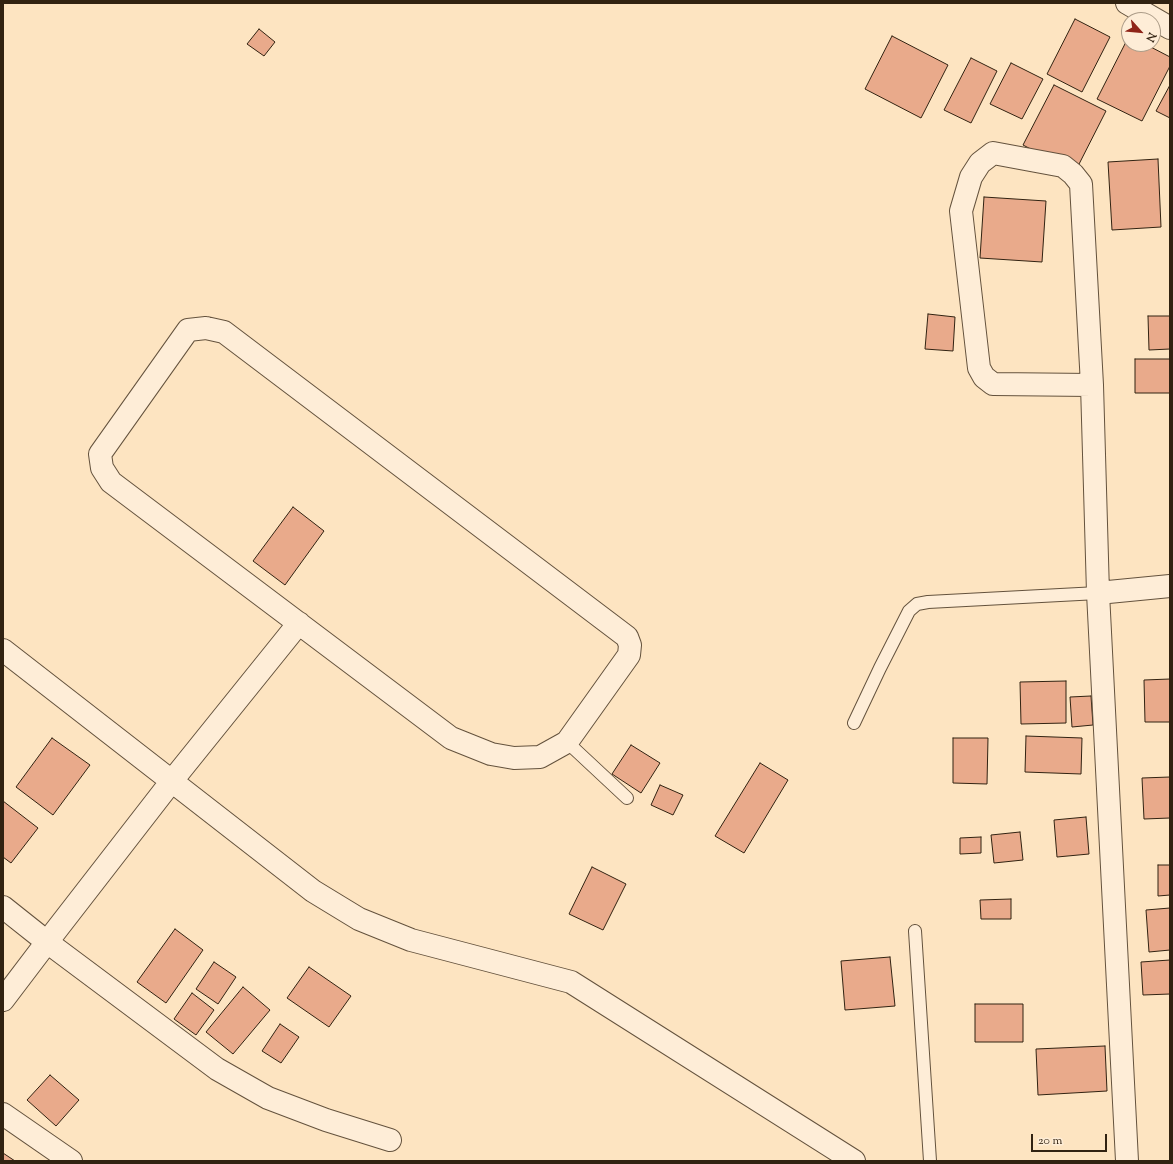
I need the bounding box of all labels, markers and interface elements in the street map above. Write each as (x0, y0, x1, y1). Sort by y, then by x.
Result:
north arrow (1121, 12, 1161, 52)
text: N (1142, 29, 1160, 45)
scale bar (1033, 1126, 1109, 1152)
text: 20 m (1038, 1132, 1062, 1150)

